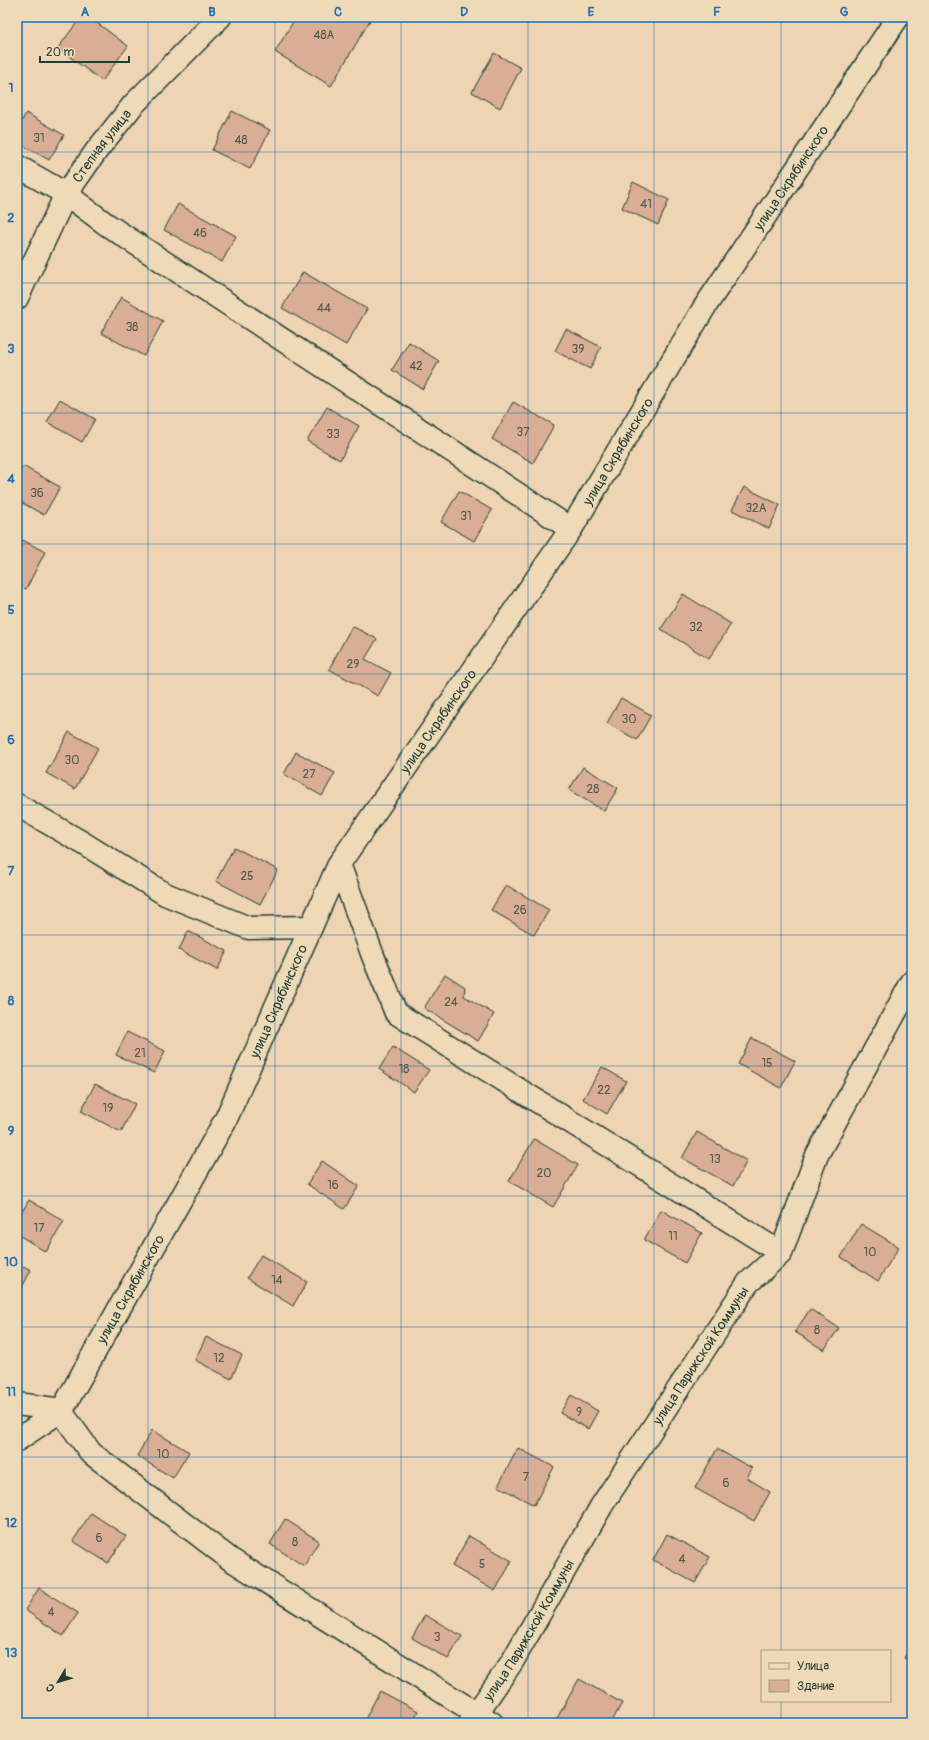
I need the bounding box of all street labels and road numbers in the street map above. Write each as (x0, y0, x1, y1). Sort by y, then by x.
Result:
street label: Степная улица (68, 106, 135, 186)
street label: улица Скрябинского (749, 122, 832, 234)
street label: улица Скрябинского (578, 394, 657, 509)
street label: улица Скрябинского (396, 665, 480, 777)
street label: улица Скрябинского (245, 941, 311, 1062)
street label: улица Скрябинского (92, 1231, 168, 1347)
street label: улица Парижской Коммуны (648, 1283, 752, 1429)
street label: улица Парижской Коммуны (479, 1556, 578, 1705)

